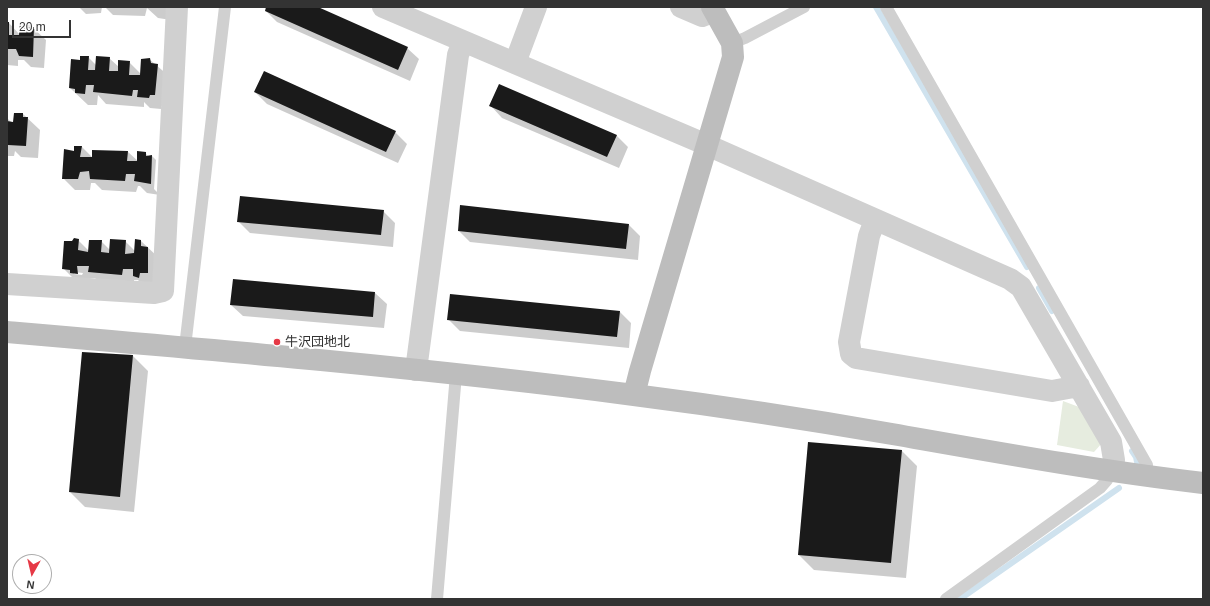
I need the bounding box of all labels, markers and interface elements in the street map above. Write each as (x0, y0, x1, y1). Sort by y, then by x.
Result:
scale bar (14, 12, 73, 38)
text: 20 m (19, 20, 46, 34)
place label: 牛沢団地北 (285, 334, 350, 350)
marker: 牛沢団地北 (272, 337, 282, 347)
north arrow (12, 554, 52, 594)
text: N (26, 578, 35, 591)

